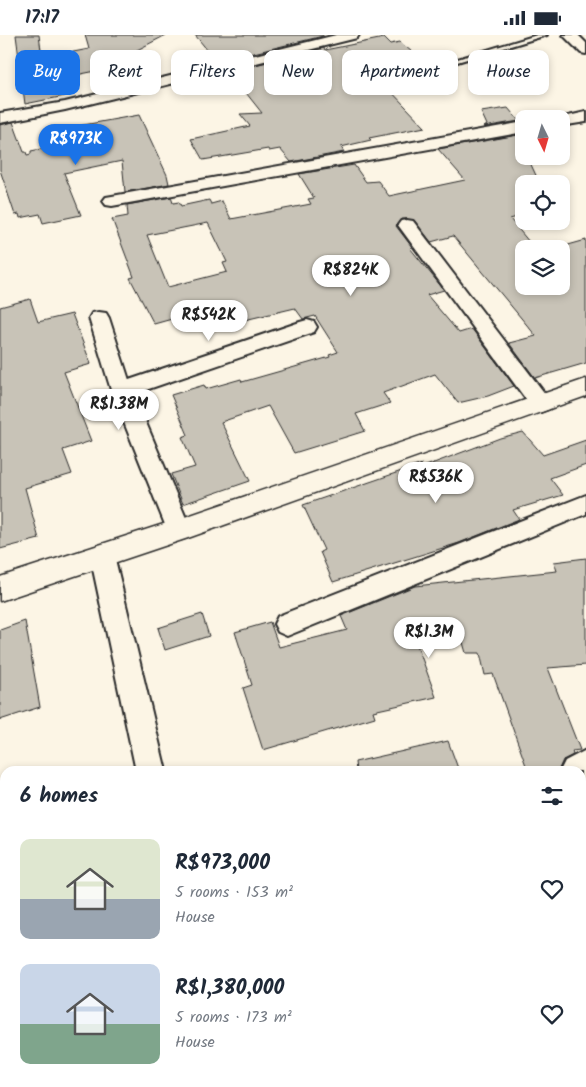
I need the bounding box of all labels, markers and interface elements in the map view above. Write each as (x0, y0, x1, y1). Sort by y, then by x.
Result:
text: 17:17 (25, 3, 59, 33)
chip: Buy (15, 50, 80, 95)
chip: Rent (90, 50, 161, 95)
chip: Filters (171, 50, 254, 95)
chip: New (264, 50, 332, 95)
chip: Apartment (342, 50, 458, 95)
chip: House (468, 50, 549, 95)
north arrow (515, 110, 570, 165)
map controls (515, 110, 570, 295)
pin: R$973K (35, 123, 117, 166)
text: R$973K (49, 127, 103, 152)
button: locate (515, 175, 570, 230)
button: layers (515, 240, 570, 295)
pin: R$824K (310, 255, 392, 297)
text: R$824K (323, 258, 379, 283)
pin: R$542K (168, 299, 250, 342)
text: R$542K (182, 303, 236, 328)
pin: R$1.38M (73, 389, 165, 431)
text: R$1.38M (90, 392, 148, 417)
pin: R$536K (395, 461, 477, 504)
text: R$536K (409, 465, 463, 490)
pin: R$1.3M (388, 617, 470, 659)
text: R$1.3M (405, 620, 453, 645)
text: 6 homes (20, 780, 98, 813)
icon: filters (538, 782, 566, 810)
text: R$973,000 (175, 847, 270, 880)
icon: home (60, 859, 120, 919)
icon: heart (538, 875, 566, 903)
text: 5 rooms · 153 m² (175, 880, 293, 905)
text: House (175, 905, 215, 930)
text: R$1,380,000 (175, 972, 284, 1005)
icon: home (60, 984, 120, 1044)
icon: heart (538, 1000, 566, 1028)
text: 5 rooms · 173 m² (175, 1005, 292, 1030)
text: House (175, 1030, 215, 1055)

